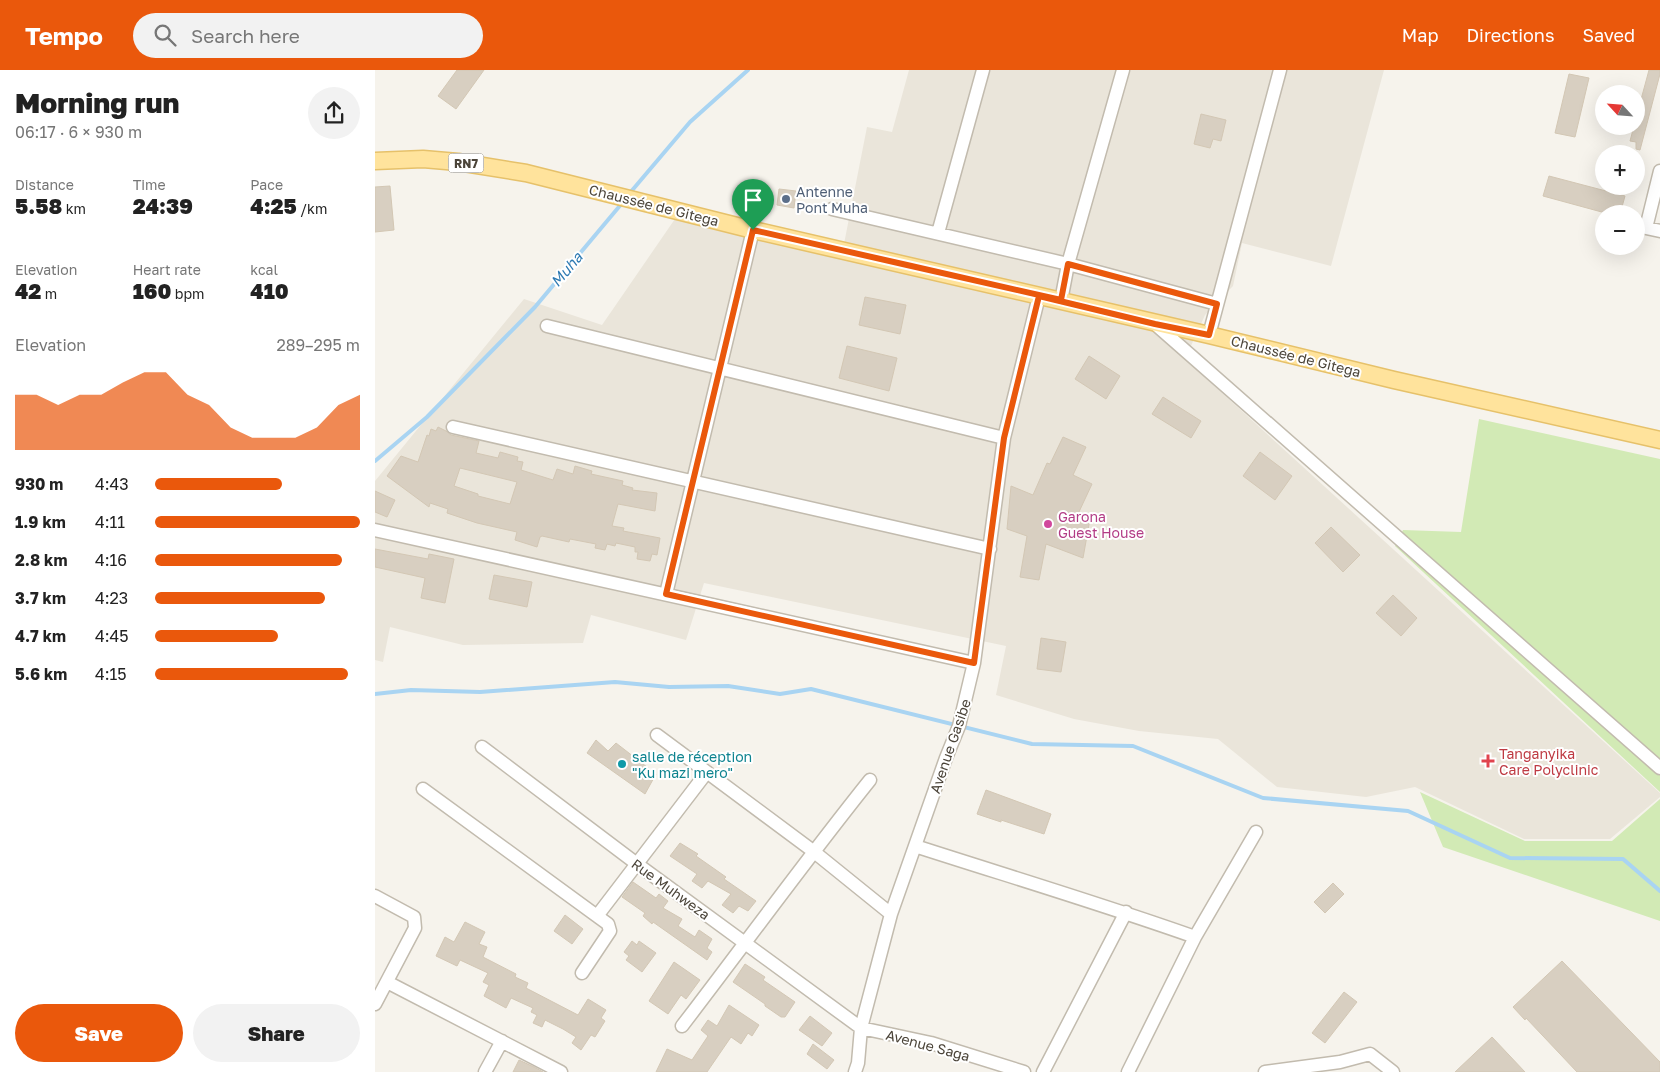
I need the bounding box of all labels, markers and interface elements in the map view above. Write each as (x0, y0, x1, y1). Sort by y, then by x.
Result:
search box (133, 13, 483, 58)
text: Tempo (25, 21, 103, 50)
icon: search (151, 21, 179, 49)
text: Search here (191, 24, 300, 47)
text: Map (1402, 24, 1438, 46)
text: Directions (1466, 24, 1554, 46)
text: Saved (1582, 24, 1635, 46)
north arrow (1595, 85, 1645, 135)
map controls (1595, 85, 1645, 255)
text: Morning run (15, 86, 179, 119)
button: share (308, 87, 360, 139)
text: 06:17 · 6 × 930 m (15, 122, 142, 142)
button: + (1595, 145, 1645, 195)
road number: RN7 (449, 154, 483, 172)
text: Distance (15, 176, 74, 193)
text: Time (133, 176, 166, 193)
text: Pace (250, 176, 283, 193)
pin (732, 179, 774, 230)
street label: Chaussée de Gitega (587, 181, 721, 229)
place label: Antenne Pont Muha (796, 183, 868, 216)
icon: arrive (739, 186, 767, 214)
text: 5.58 (15, 193, 62, 219)
text: 24:39 (133, 193, 193, 219)
text: 4:25 (250, 193, 297, 219)
marker: Antenne Pont Muha (780, 193, 792, 205)
text: km (62, 200, 86, 217)
text: /km (297, 200, 327, 217)
button: − (1595, 205, 1645, 255)
water label: Muha (546, 248, 586, 290)
text: Elevation (15, 261, 77, 278)
text: Heart rate (133, 261, 201, 278)
text: kcal (250, 261, 278, 278)
text: 42 (15, 278, 41, 304)
text: 160 (133, 278, 171, 304)
text: 410 (250, 278, 289, 304)
text: m (41, 285, 57, 302)
text: bpm (171, 285, 204, 302)
street label: Chaussée de Gitega (1229, 332, 1363, 380)
text: Elevation (15, 335, 86, 355)
text: 289–295 m (276, 335, 360, 355)
text: 930 m (15, 474, 63, 494)
text: 4:43 (95, 474, 129, 494)
place label: Garona Guest House (1058, 508, 1144, 541)
text: 1.9 km (15, 512, 66, 532)
text: 4:11 (95, 512, 125, 532)
marker: Garona Guest House (1042, 518, 1054, 530)
text: 2.8 km (15, 550, 67, 570)
text: 4:16 (95, 550, 127, 570)
text: 3.7 km (15, 588, 66, 608)
text: 4:23 (95, 588, 128, 608)
text: 4.7 km (15, 626, 66, 646)
text: 4:45 (95, 626, 129, 646)
text: 5.6 km (15, 664, 67, 684)
text: 4:15 (95, 664, 127, 684)
street label: Avenue Gasibe (926, 697, 974, 795)
place label: Tanganyika Care Polyclinic (1499, 745, 1599, 778)
place label: salle de réception "Ku mazi mero" (632, 748, 752, 781)
marker: Tanganyika Care Polyclinic (1481, 754, 1495, 768)
marker: salle de réception "Ku mazi mero" (616, 758, 628, 770)
street label: Rue Muhweza (629, 855, 713, 923)
button: Save (15, 1004, 183, 1062)
button: Share (193, 1004, 360, 1062)
street label: Avenue Saga (884, 1026, 972, 1064)

